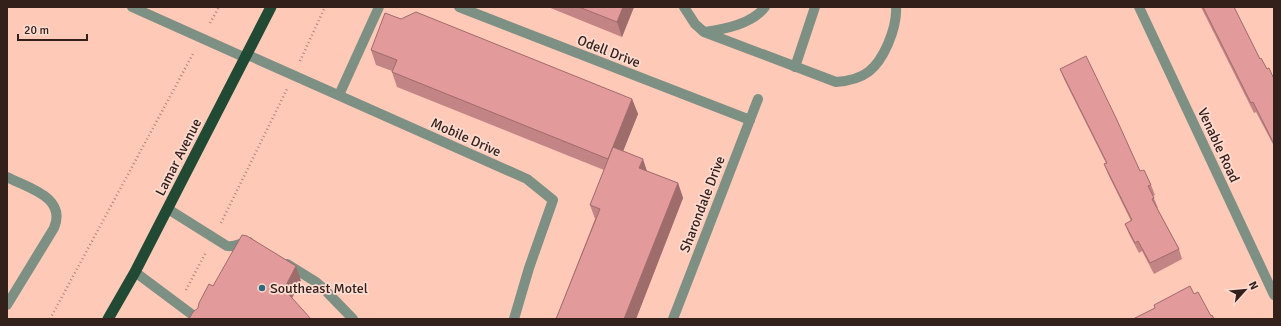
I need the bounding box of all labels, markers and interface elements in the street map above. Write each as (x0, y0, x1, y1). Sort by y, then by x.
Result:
scale bar (18, 16, 87, 42)
text: 20 m (24, 23, 49, 38)
street label: Odell Drive (575, 32, 643, 71)
street label: Venable Road (1194, 105, 1243, 185)
street label: Mobile Drive (428, 114, 504, 161)
street label: Lamar Avenue (152, 116, 205, 199)
street label: Sharondale Drive (676, 153, 729, 255)
north arrow (1225, 270, 1265, 310)
text: N (1246, 279, 1261, 292)
place label: Southeast Motel (270, 280, 368, 297)
marker: Southeast Motel (257, 283, 267, 293)

